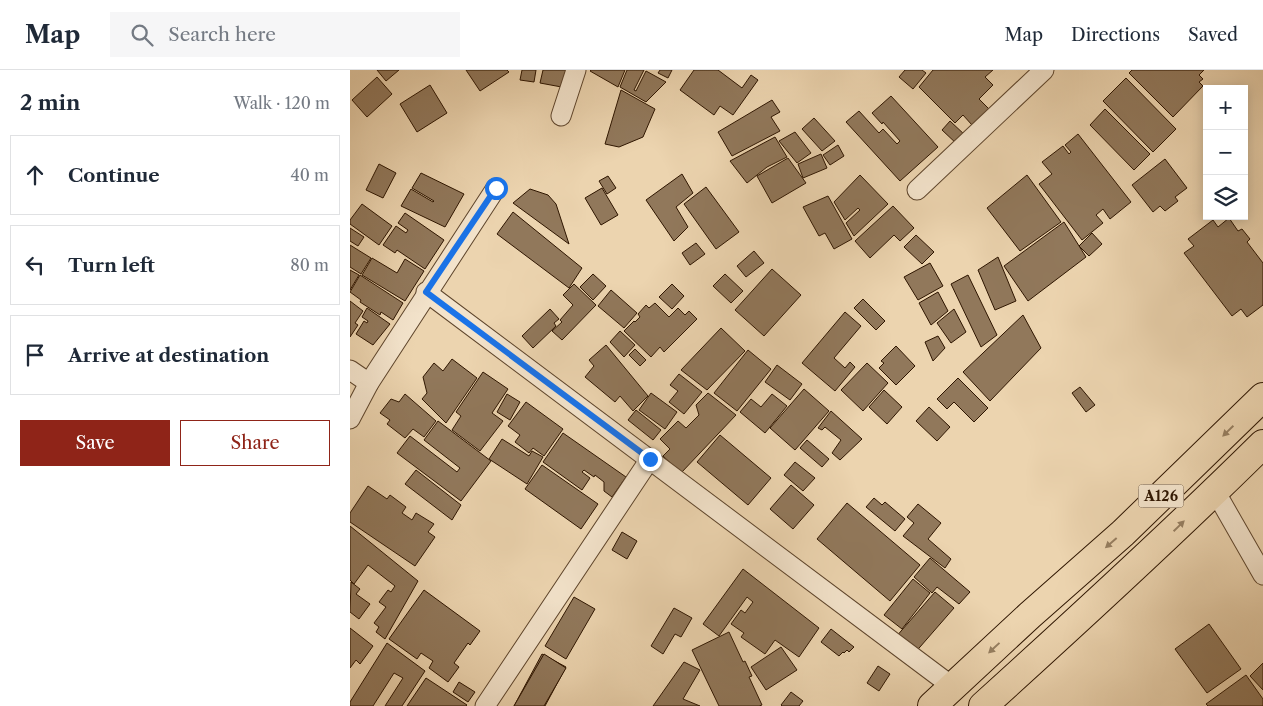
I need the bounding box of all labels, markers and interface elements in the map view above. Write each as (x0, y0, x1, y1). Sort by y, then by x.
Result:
search box (110, 12, 460, 57)
text: Map (25, 20, 80, 49)
icon: search (128, 21, 156, 49)
text: Search here (168, 23, 276, 46)
text: Map (1004, 24, 1043, 46)
text: Directions (1071, 24, 1160, 46)
text: Saved (1188, 24, 1238, 46)
map controls (1203, 85, 1248, 220)
button: + (1203, 85, 1248, 130)
text: 2 min (20, 90, 80, 115)
text: Walk · 120 m (234, 93, 330, 113)
button: − (1203, 130, 1248, 175)
icon: ahead (21, 161, 49, 189)
text: Continue (68, 164, 160, 187)
text: 40 m (290, 165, 329, 185)
button: layers (1203, 175, 1248, 220)
route start (485, 177, 508, 200)
icon: left (21, 251, 49, 279)
text: Turn left (68, 254, 155, 277)
text: 80 m (290, 255, 329, 275)
icon: arrive (21, 341, 49, 369)
text: Arrive at destination (68, 344, 269, 367)
button: Save (20, 420, 170, 466)
button: Share (180, 420, 330, 466)
one-way arrow (1222, 425, 1234, 437)
route end (639, 448, 662, 471)
road number: A126 (1138, 484, 1184, 508)
one-way arrow (1173, 521, 1185, 533)
one-way arrow (1104, 538, 1117, 549)
one-way arrow (989, 642, 1001, 654)

